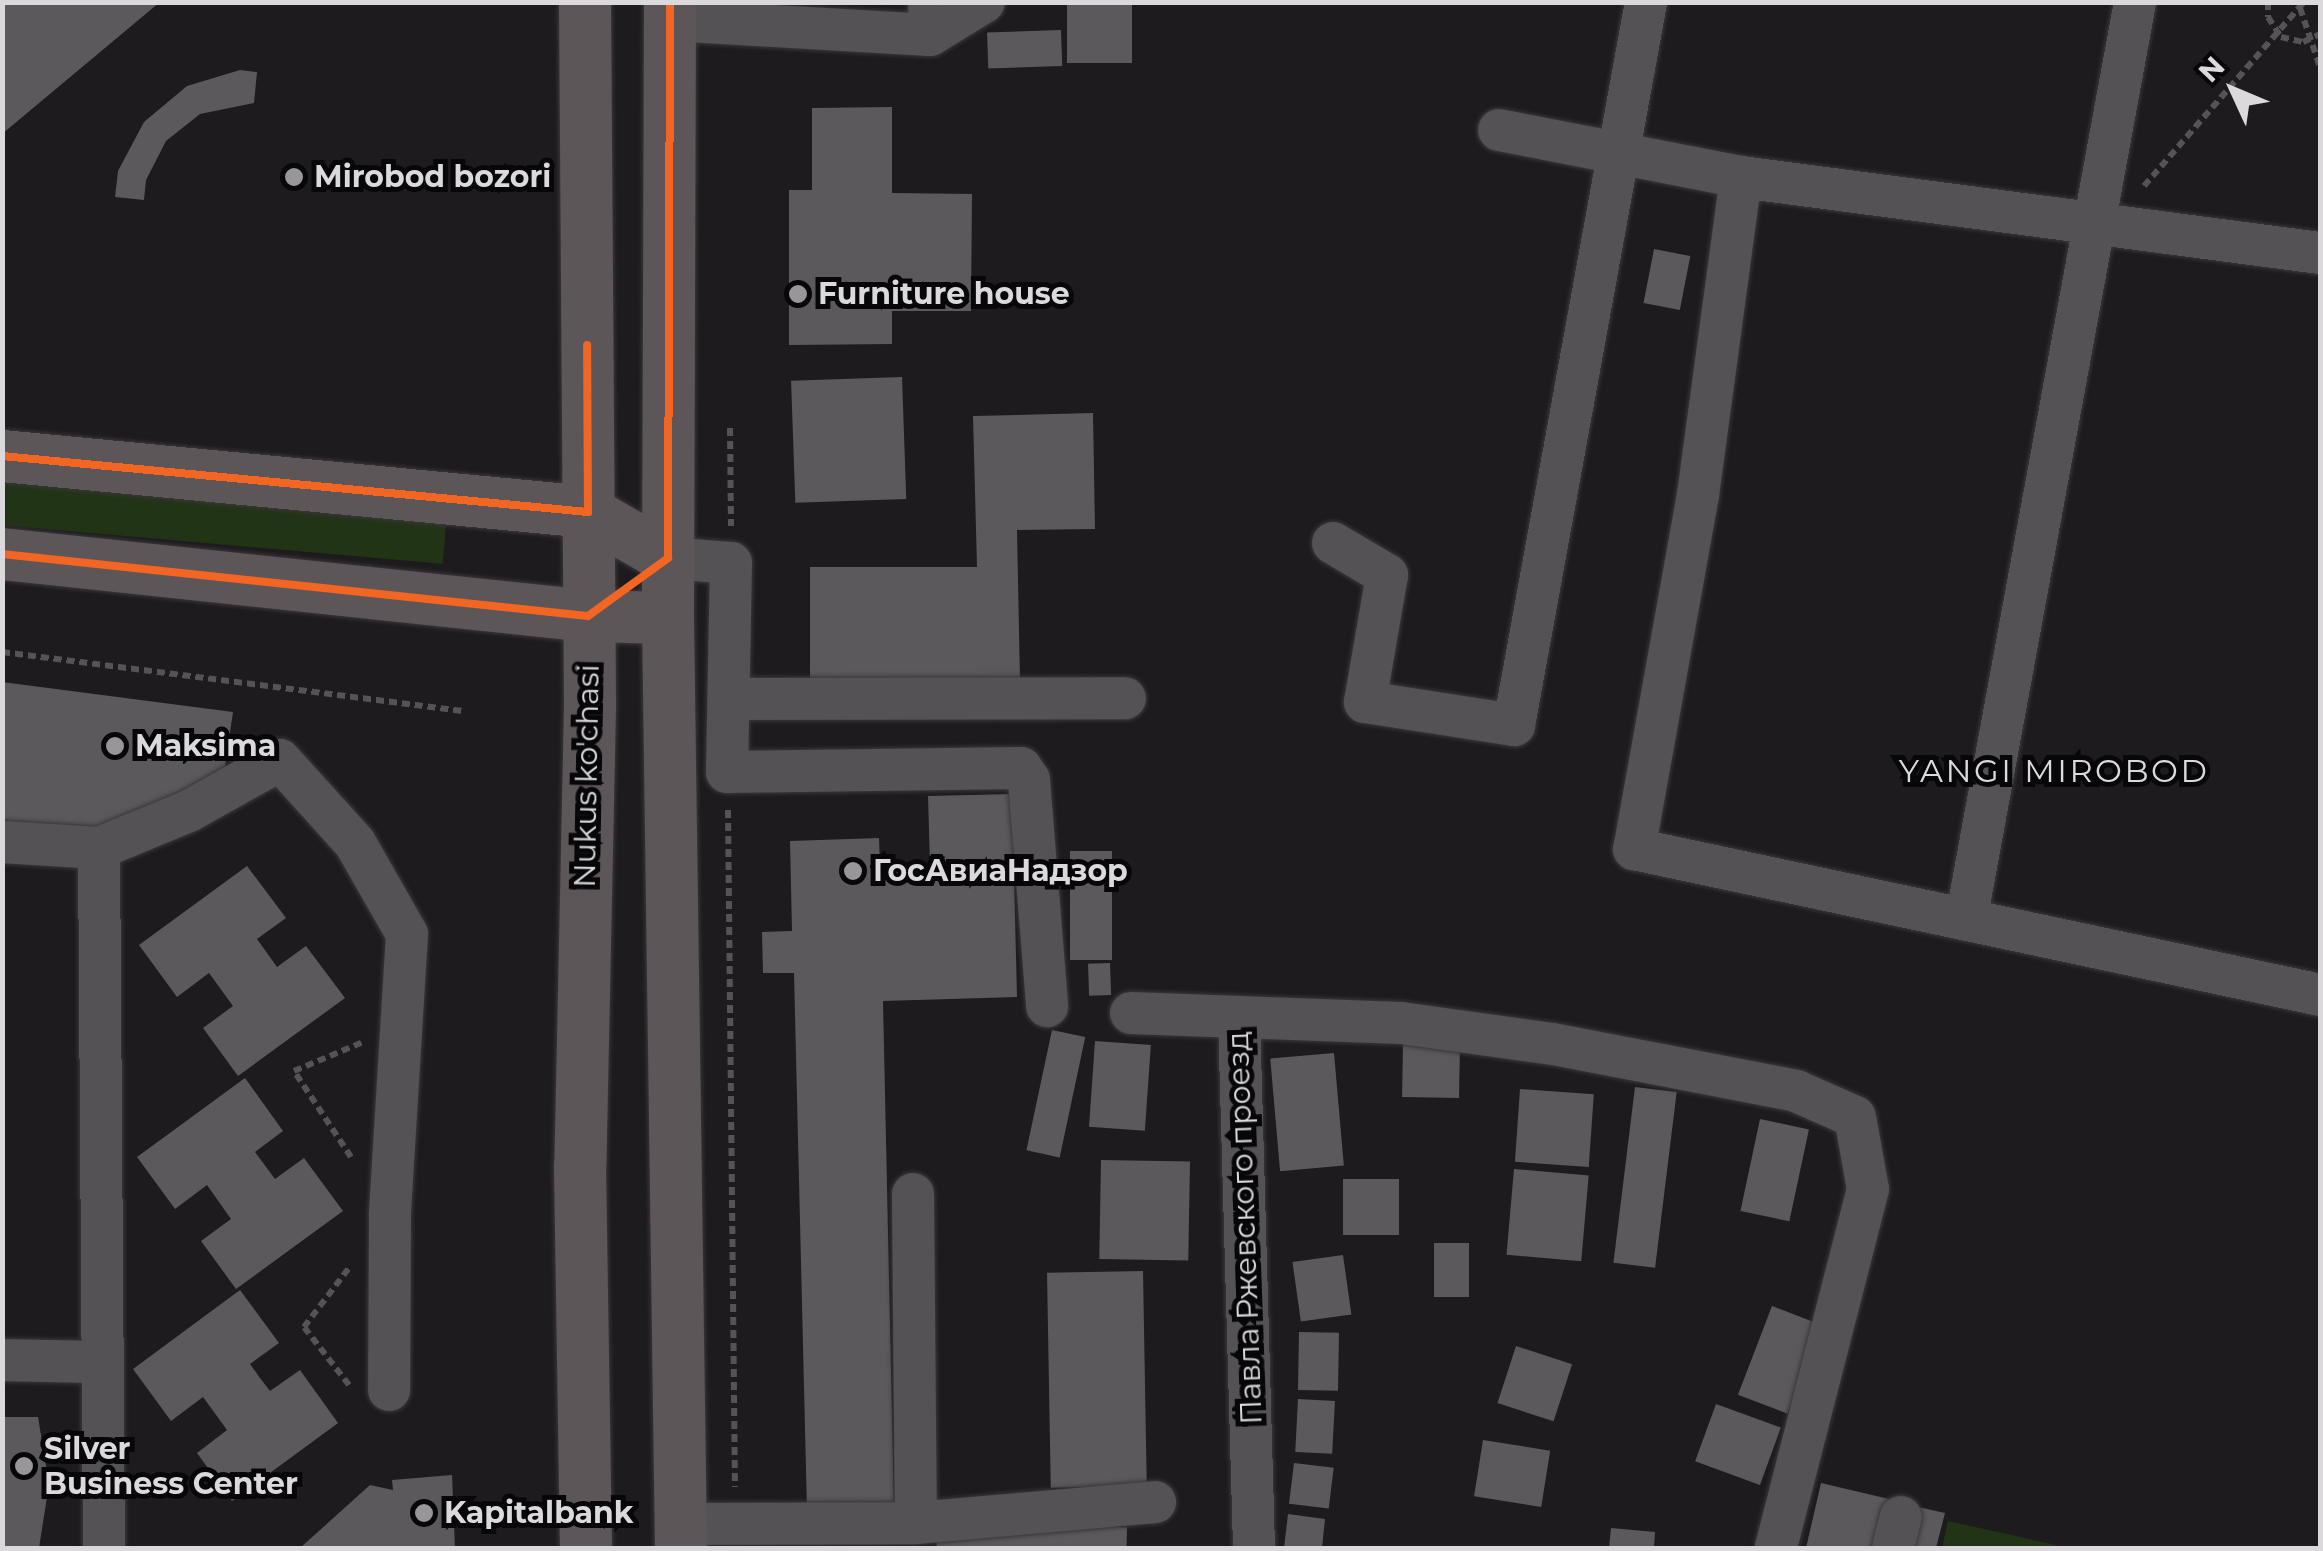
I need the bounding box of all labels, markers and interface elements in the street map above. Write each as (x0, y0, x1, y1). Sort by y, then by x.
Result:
north arrow (2183, 40, 2283, 140)
text: N (2191, 49, 2232, 89)
place label: Mirobod bozori (314, 159, 551, 195)
marker: Mirobod bozori (283, 166, 305, 188)
place label: Furniture house (818, 276, 1070, 312)
marker: Furniture house (787, 283, 809, 305)
street label: Nukus ko'chasi (567, 664, 607, 888)
place label: Maksima (135, 728, 276, 764)
marker: Maksima (104, 735, 126, 757)
district label: YANGI MIROBOD (1899, 752, 2209, 790)
place label: ГосАвиаНадзор (873, 853, 1128, 889)
marker: ГосАвиаНадзор (842, 860, 864, 882)
street label: Павла Ржевского проезд (1220, 1031, 1270, 1425)
place label: Silver Business Center (44, 1431, 298, 1502)
marker: Silver Business Center (13, 1455, 35, 1477)
place label: Kapitalbank (444, 1495, 633, 1531)
marker: Kapitalbank (413, 1502, 435, 1524)

